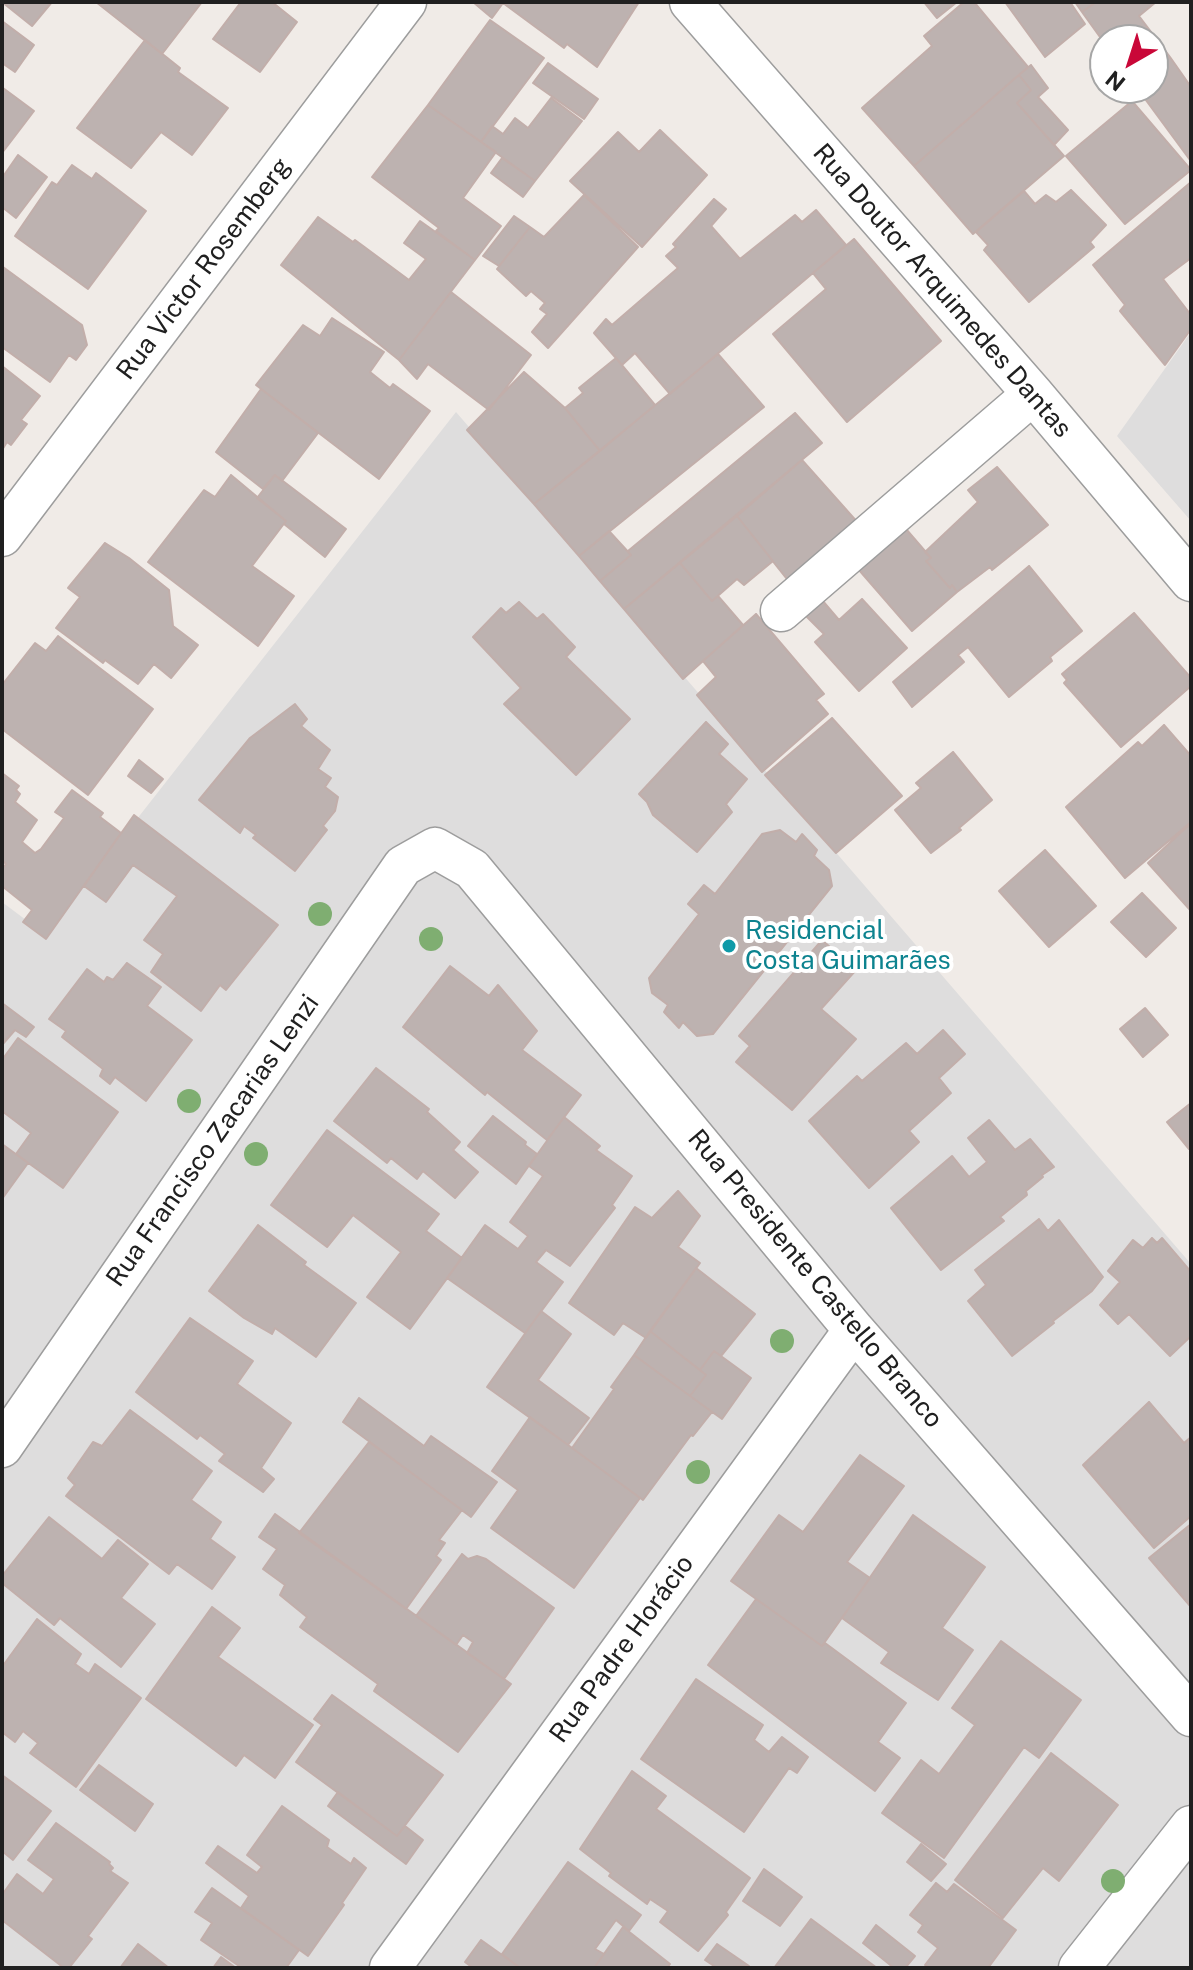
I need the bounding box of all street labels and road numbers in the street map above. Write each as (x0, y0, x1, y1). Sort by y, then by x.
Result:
street label: Rua Doutor Arquimedes Dantas (806, 138, 1078, 444)
street label: Rua Victor Rosemberg (110, 152, 298, 386)
street label: Rua Francisco Zacarias Lenzi (100, 989, 326, 1293)
street label: Rua Presidente Castello Branco (681, 1124, 949, 1434)
street label: Rua Padre Horácio (544, 1549, 700, 1749)

